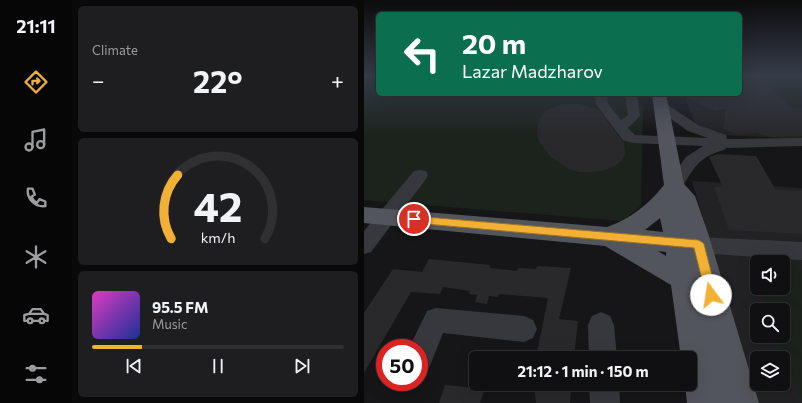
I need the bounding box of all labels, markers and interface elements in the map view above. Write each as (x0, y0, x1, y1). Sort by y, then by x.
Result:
text: 21:11 (16, 15, 56, 37)
text: 20 m (462, 26, 526, 60)
icon: left (396, 28, 448, 80)
text: Climate (92, 42, 138, 58)
text: Lazar Madzharov (462, 60, 603, 82)
text: 22° (193, 62, 243, 99)
text: − (92, 67, 105, 94)
text: + (331, 67, 344, 94)
icon: directions (22, 68, 50, 96)
icon: music (22, 126, 50, 154)
text: 42 (194, 180, 242, 231)
icon: phone (22, 184, 50, 212)
pin (397, 202, 431, 236)
icon: arrive (403, 208, 425, 230)
text: km/h (201, 228, 235, 246)
icon: climate (22, 243, 50, 271)
map controls (750, 255, 790, 391)
button: sound (750, 255, 790, 295)
position arrow (690, 274, 732, 316)
text: 95.5 FM (152, 298, 208, 316)
icon: car (22, 301, 50, 329)
button: search (750, 303, 790, 343)
text: Music (152, 316, 187, 332)
speed limit sign: 50 (376, 339, 428, 391)
button: layers (750, 351, 790, 391)
icon: previous (123, 355, 145, 377)
icon: pause (207, 355, 229, 377)
icon: next (291, 355, 313, 377)
icon: filters (22, 360, 50, 388)
text: 21:12 · 1 min · 150 m (517, 362, 649, 380)

